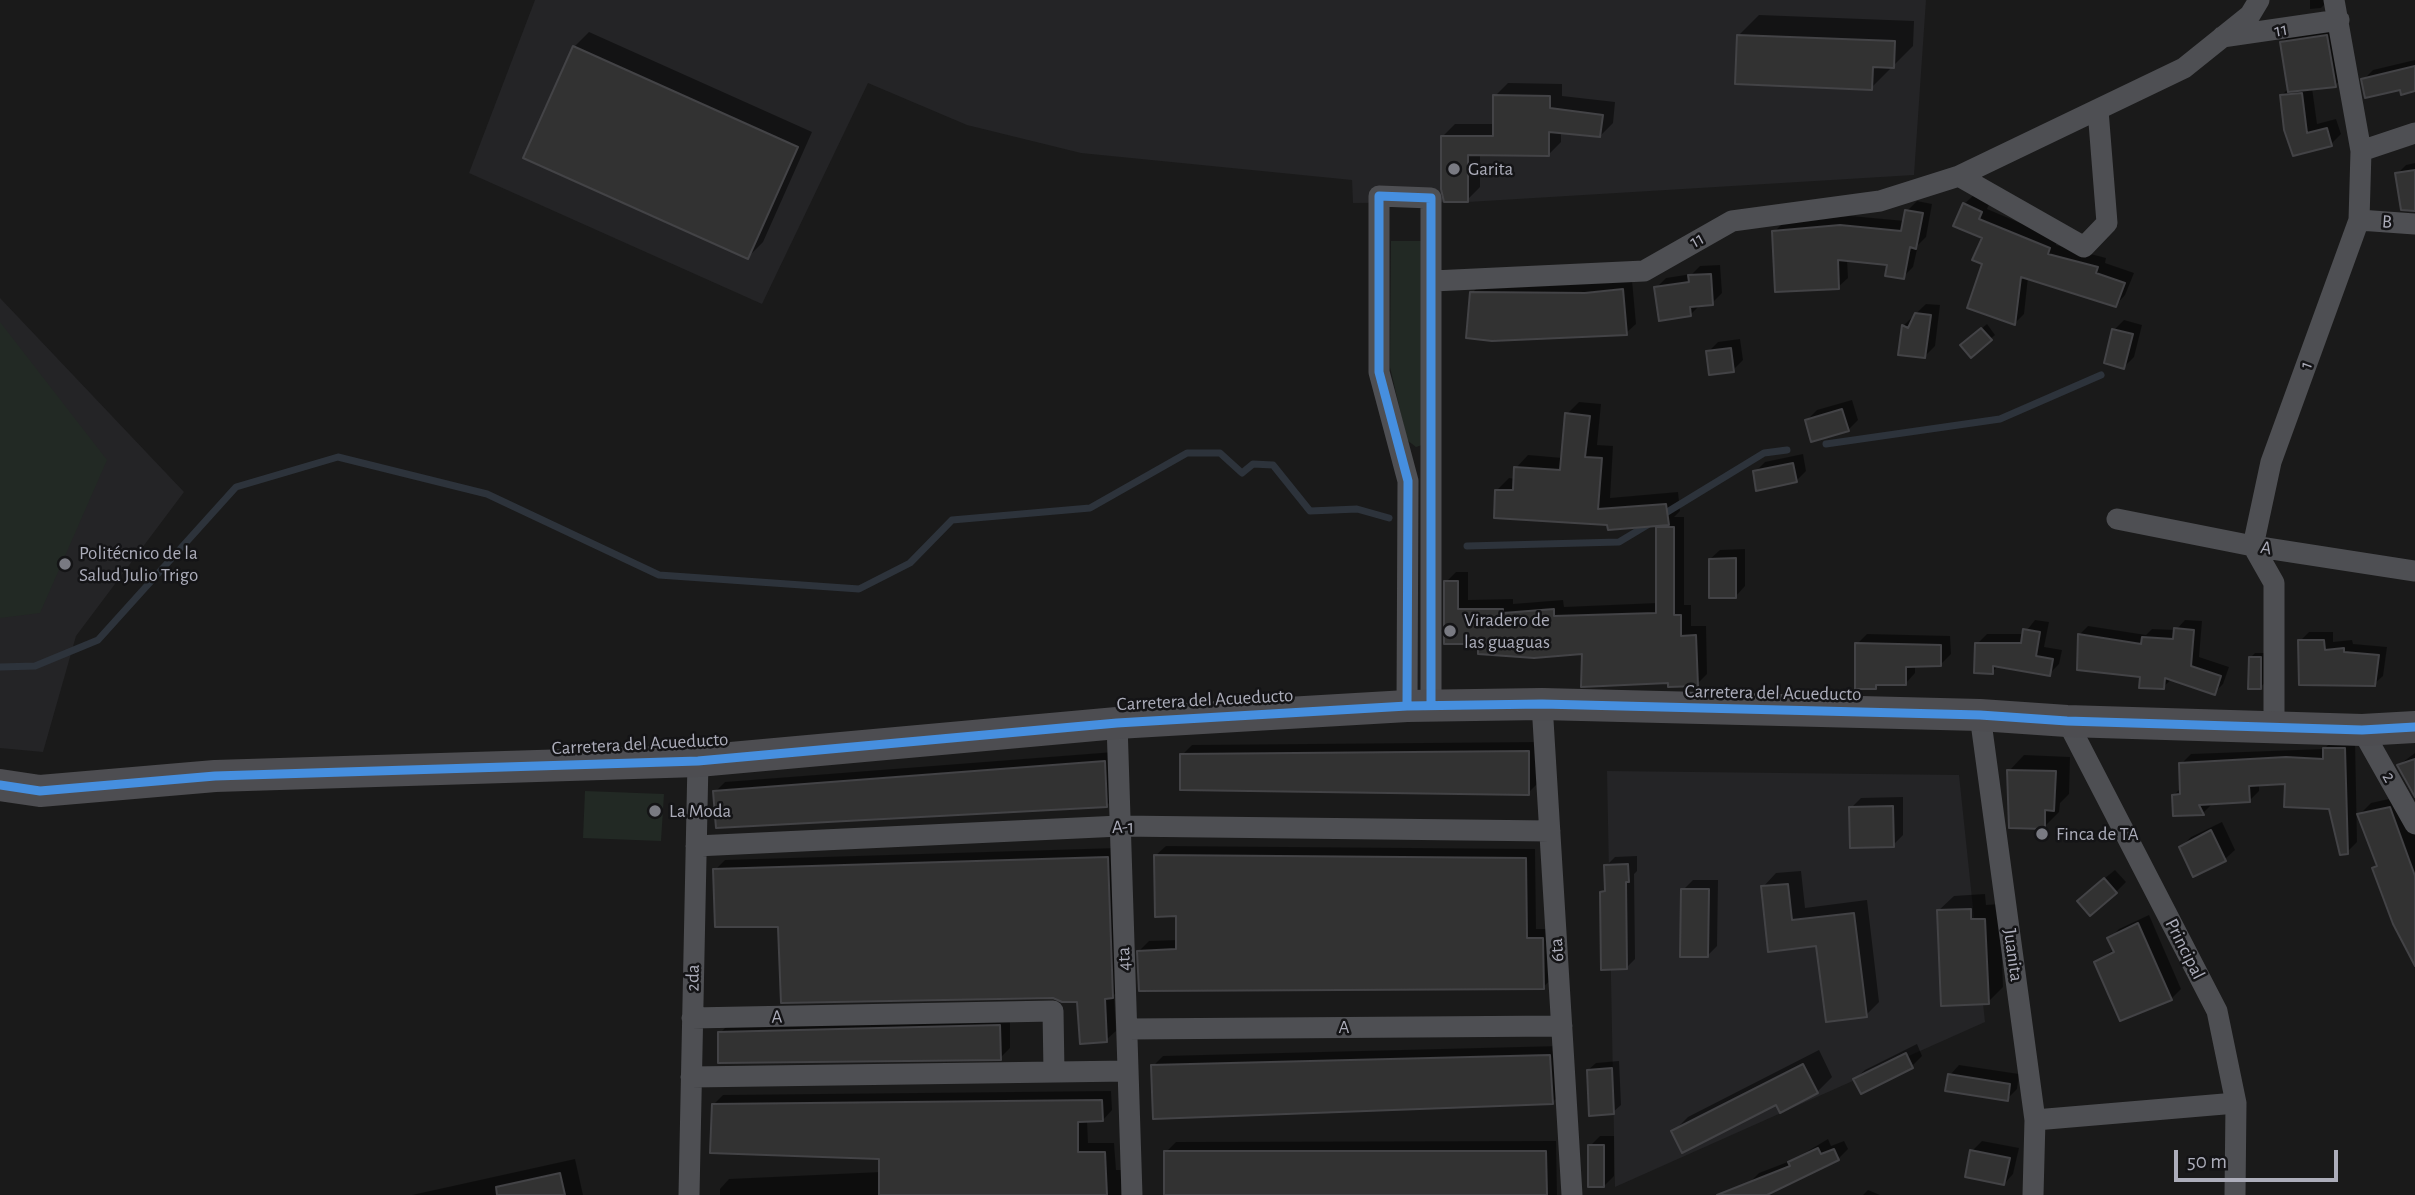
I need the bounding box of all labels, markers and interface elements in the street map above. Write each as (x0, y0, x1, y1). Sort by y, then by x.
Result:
street label: 11 (2273, 18, 2289, 42)
place label: Garita (1468, 158, 1513, 180)
marker: Garita (1446, 161, 1462, 177)
street label: B (2381, 210, 2393, 234)
street label: 11 (1686, 227, 1708, 253)
street label: 1 (2294, 358, 2318, 372)
street label: A (2259, 536, 2273, 560)
place label: Politécnico de la Salud Julio Trigo (79, 542, 198, 586)
marker: Politécnico de la Salud Julio Trigo (57, 556, 73, 572)
place label: Viradero de las guaguas (1464, 609, 1550, 653)
marker: Viradero de las guaguas (1442, 623, 1458, 639)
street label: Carretera del Acueducto (1684, 680, 1862, 706)
street label: Carretera del Acueducto (1116, 684, 1294, 716)
street label: Carretera del Acueducto (551, 728, 729, 760)
street label: 2 (2377, 768, 2401, 786)
place label: La Moda (669, 800, 731, 822)
marker: La Moda (647, 803, 663, 819)
street label: A-1 (1112, 815, 1134, 839)
place label: Finca de TA (2056, 823, 2139, 845)
marker: Finca de TA (2034, 826, 2050, 842)
street label: Principal (2160, 915, 2210, 983)
street label: Juanita (1998, 927, 2028, 983)
street label: 6ta (1545, 937, 1569, 963)
street label: 4ta (1112, 947, 1136, 971)
street label: 2da (681, 964, 705, 992)
street label: A (771, 1006, 783, 1028)
street label: A (1339, 1016, 1349, 1038)
scale bar (2177, 1136, 2342, 1180)
text: 50 m (2187, 1151, 2227, 1172)

